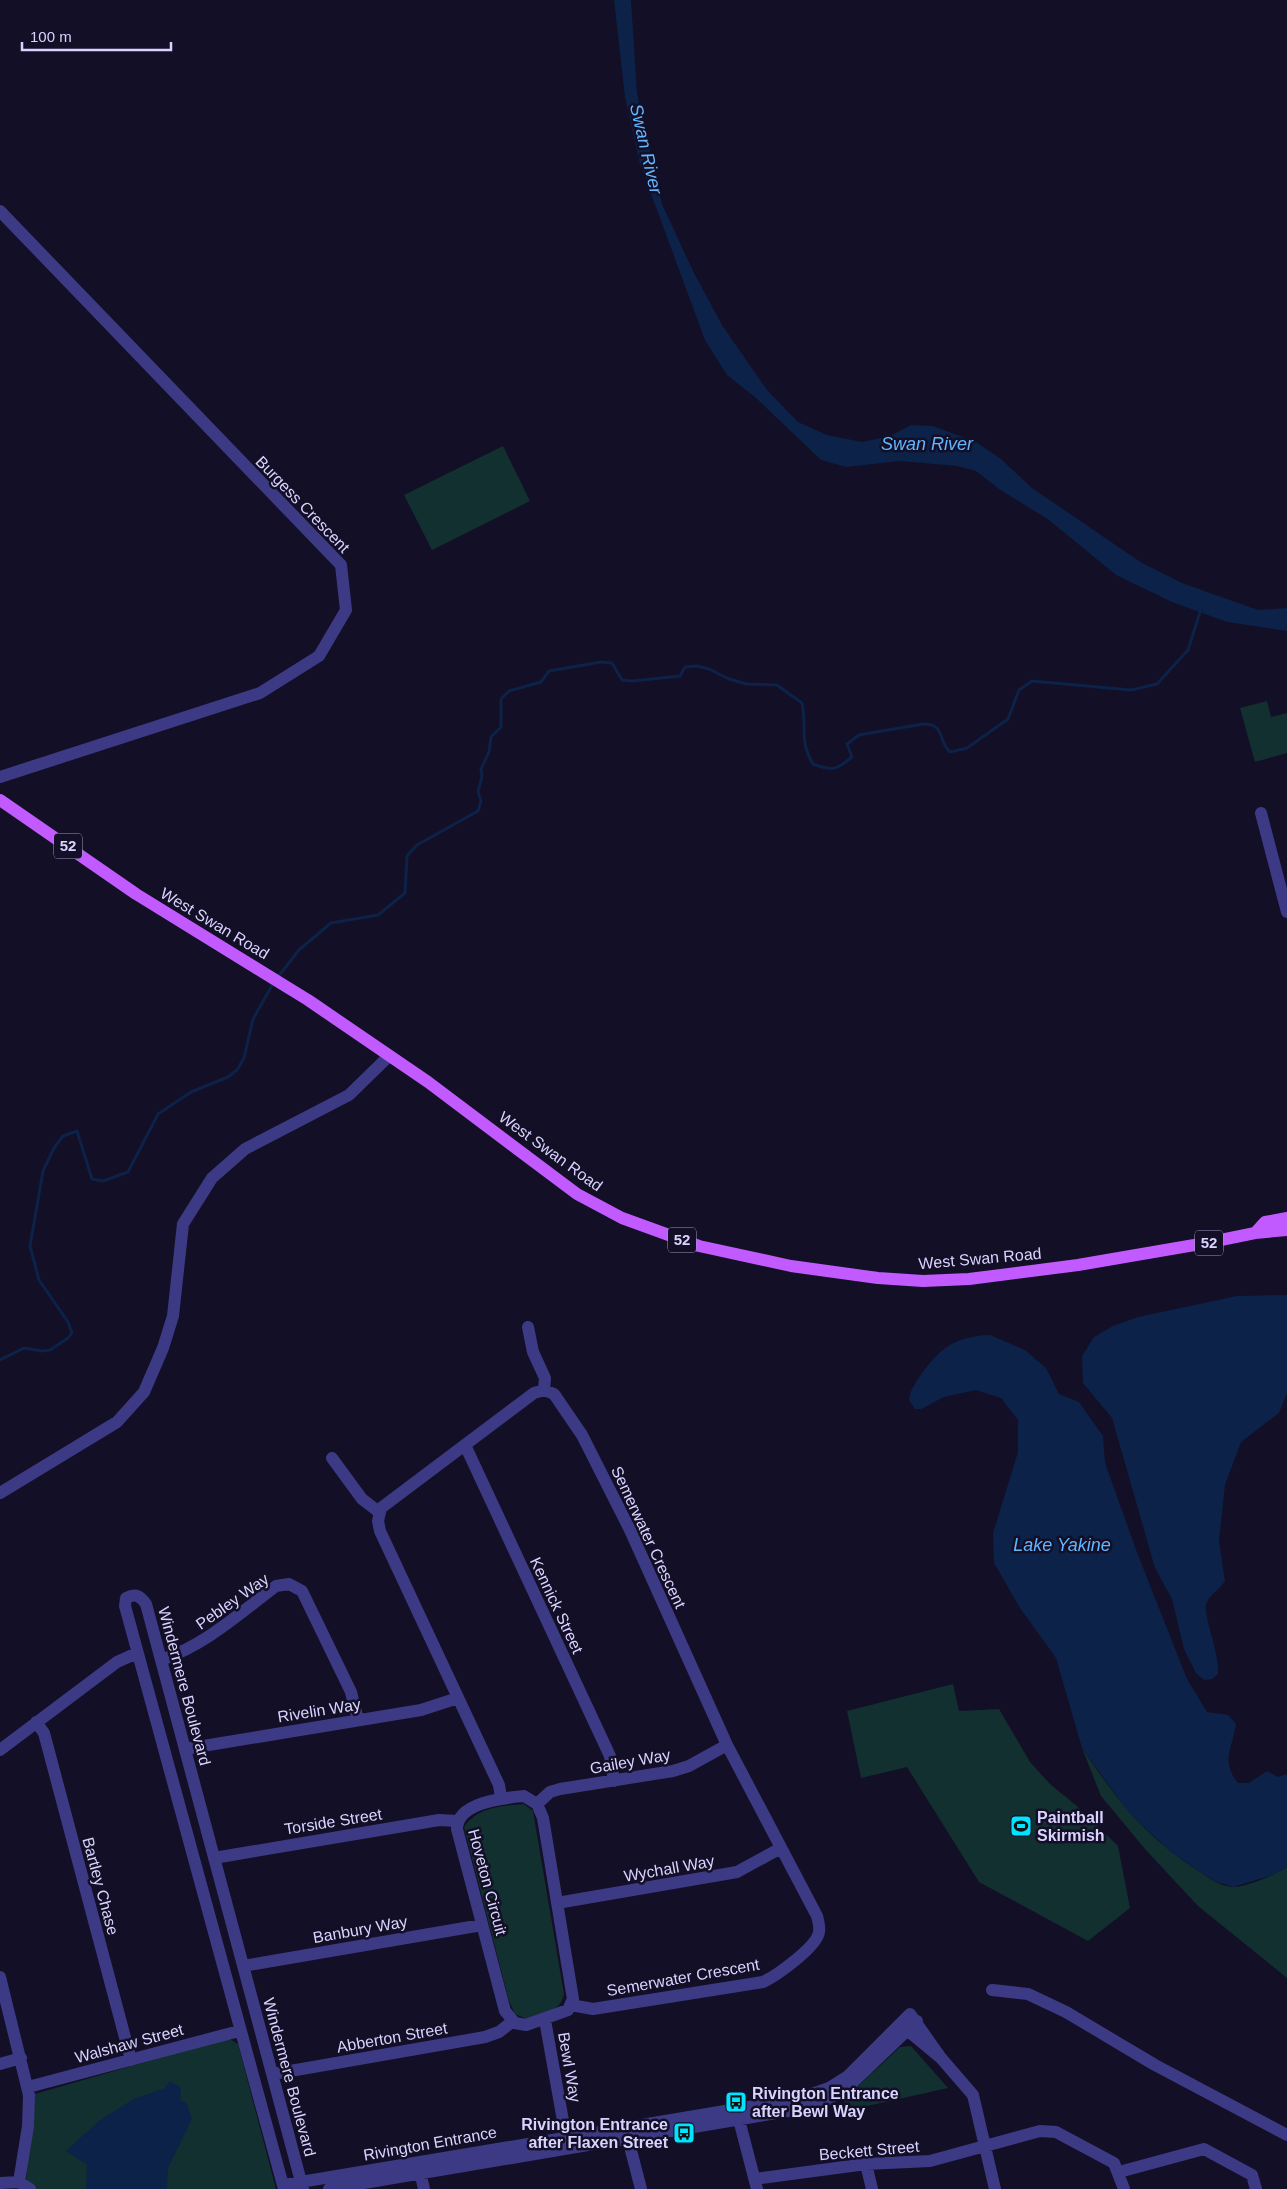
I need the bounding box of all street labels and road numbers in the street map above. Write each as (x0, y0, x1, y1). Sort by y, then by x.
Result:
street label: Burgess Crescent (252, 453, 353, 556)
road number: 52 (54, 834, 82, 858)
street label: West Swan Road (158, 884, 272, 962)
street label: West Swan Road (496, 1108, 606, 1195)
road number: 52 (668, 1228, 696, 1252)
road number: 52 (1195, 1230, 1223, 1256)
street label: West Swan Road (918, 1245, 1042, 1272)
street label: Semerwater Crescent (608, 1464, 689, 1611)
street label: Kennick Street (527, 1554, 586, 1656)
street label: Pebley Way (193, 1570, 272, 1633)
street label: Windermere Boulevard (155, 1605, 214, 1767)
street label: Rivelin Way (276, 1696, 362, 1725)
street label: Gailey Way (589, 1746, 672, 1777)
street label: Torside Street (283, 1805, 384, 1838)
street label: Hoveton Circuit (465, 1827, 510, 1938)
street label: Bartley Chase (79, 1835, 122, 1937)
street label: Wychall Way (622, 1852, 716, 1885)
street label: Banbury Way (312, 1913, 409, 1946)
street label: Semerwater Crescent (605, 1956, 761, 1999)
street label: Windermere Boulevard (260, 1996, 319, 2158)
street label: Abberton Street (335, 2019, 449, 2056)
street label: Walshaw Street (73, 2021, 186, 2066)
street label: Bewl Way (555, 2031, 584, 2103)
street label: Rivington Entrance (362, 2123, 498, 2164)
street label: Beckett Street (818, 2138, 920, 2163)

